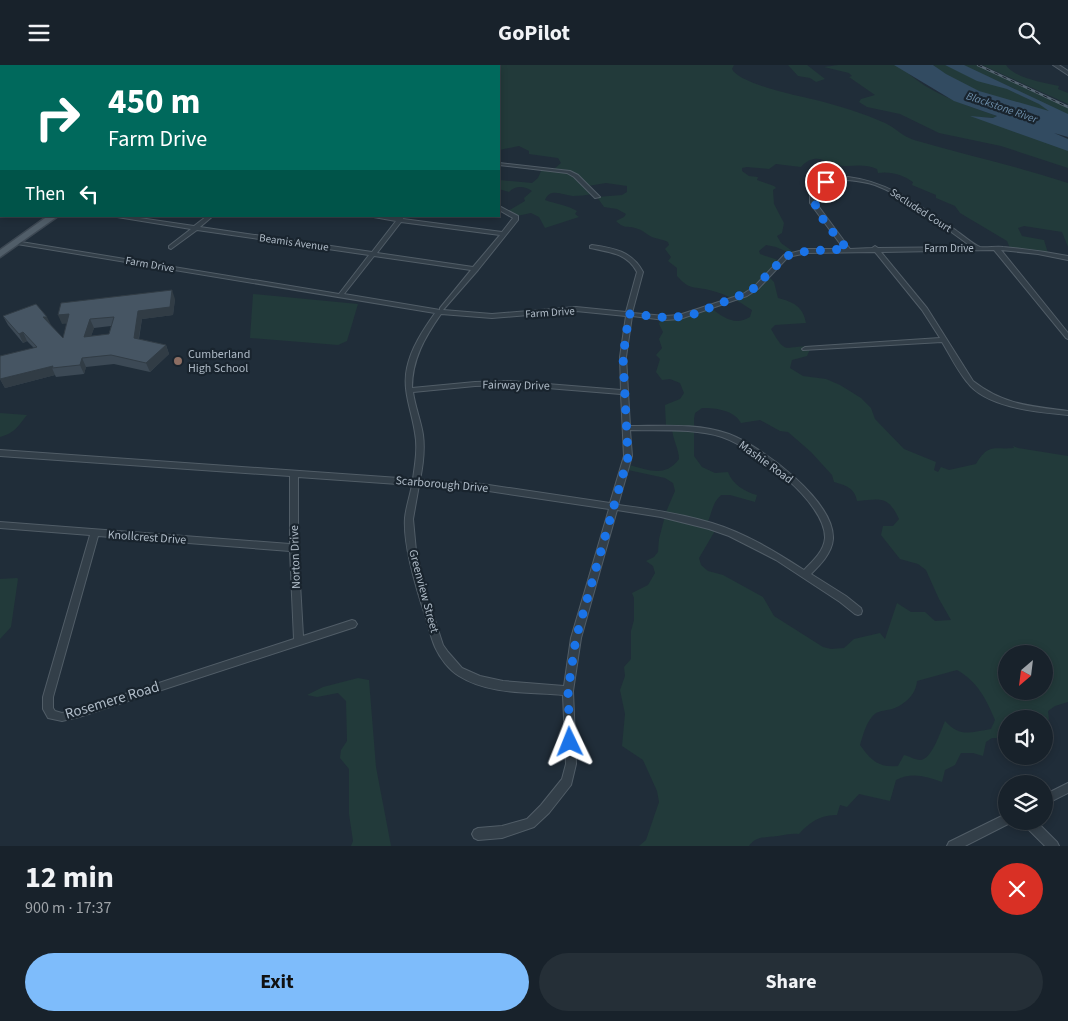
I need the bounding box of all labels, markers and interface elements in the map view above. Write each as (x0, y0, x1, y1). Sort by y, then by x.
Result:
text: GoPilot (498, 17, 570, 49)
icon: menu (25, 19, 53, 47)
icon: search (1015, 19, 1043, 47)
text: 450 m (108, 77, 200, 127)
icon: right (25, 85, 90, 150)
water label: Blackstone River (964, 88, 1041, 127)
text: Farm Drive (108, 123, 207, 155)
pin (805, 161, 847, 203)
icon: arrive (812, 168, 840, 196)
icon: left (75, 180, 103, 208)
text: Then (25, 181, 65, 208)
street label: Secluded Court (887, 185, 955, 236)
street label: Beamis Avenue (258, 230, 330, 255)
street label: Farm Drive (924, 241, 974, 256)
street label: Farm Drive (124, 253, 176, 276)
street label: Farm Drive (525, 303, 576, 322)
place label: Cumberland High School (188, 346, 250, 377)
marker: Cumberland High School (172, 355, 184, 367)
street label: Fairway Drive (482, 376, 550, 395)
street label: Mashie Road (735, 437, 796, 488)
street label: Scarborough Drive (395, 472, 489, 497)
street label: Norton Drive (286, 525, 305, 589)
street label: Knollcrest Drive (107, 526, 187, 549)
street label: Greenview Street (404, 548, 443, 635)
north arrow (998, 645, 1052, 700)
map controls (998, 645, 1053, 830)
street label: Rosemere Road (62, 676, 162, 725)
button: sound (998, 710, 1053, 765)
position arrow (543, 715, 595, 767)
button: layers (998, 775, 1053, 830)
text: 12 min (25, 856, 114, 899)
button: close (991, 863, 1043, 915)
text: 900 m · 17:37 (25, 897, 112, 919)
button: Exit (25, 953, 529, 1011)
button: Share (539, 953, 1043, 1011)

